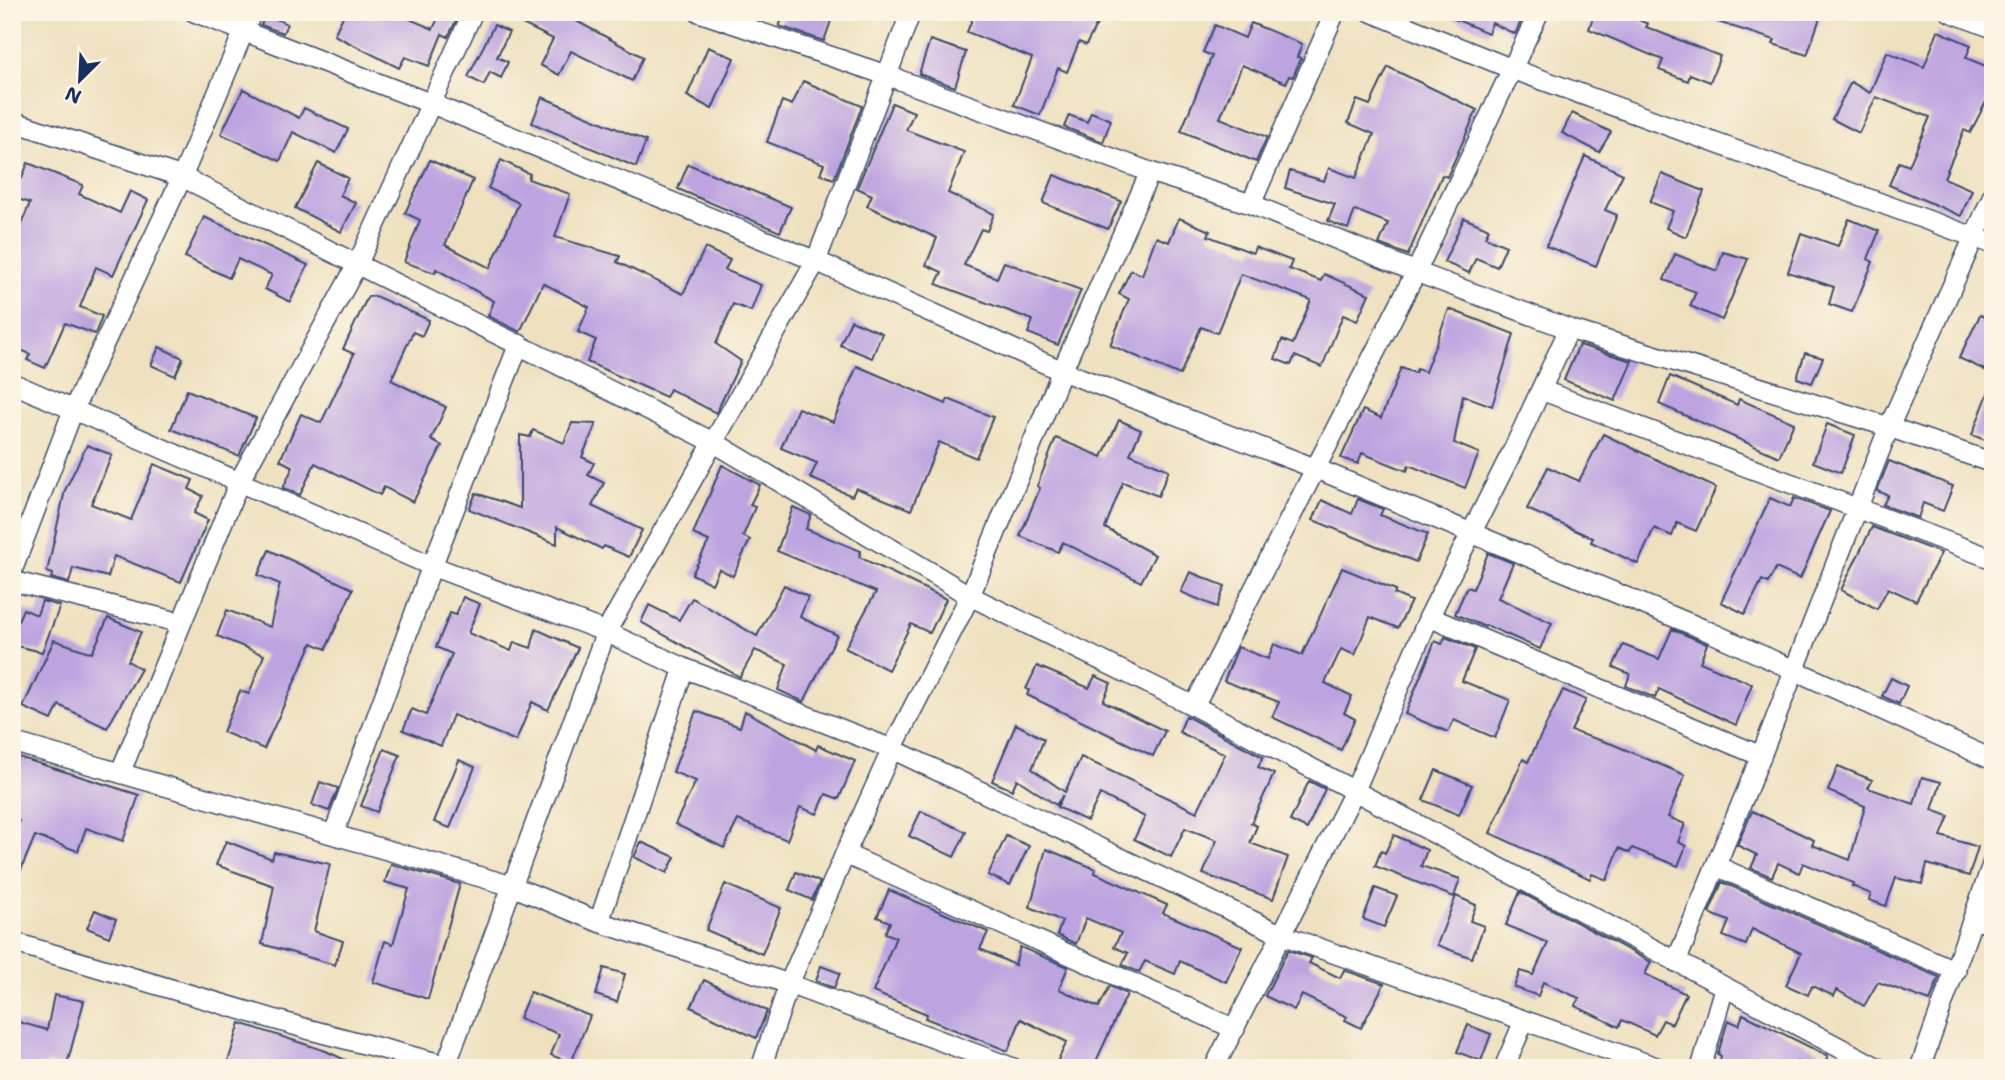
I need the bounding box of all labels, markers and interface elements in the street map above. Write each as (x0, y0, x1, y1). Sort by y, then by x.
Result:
north arrow (46, 46, 116, 116)
text: N (61, 81, 85, 110)

